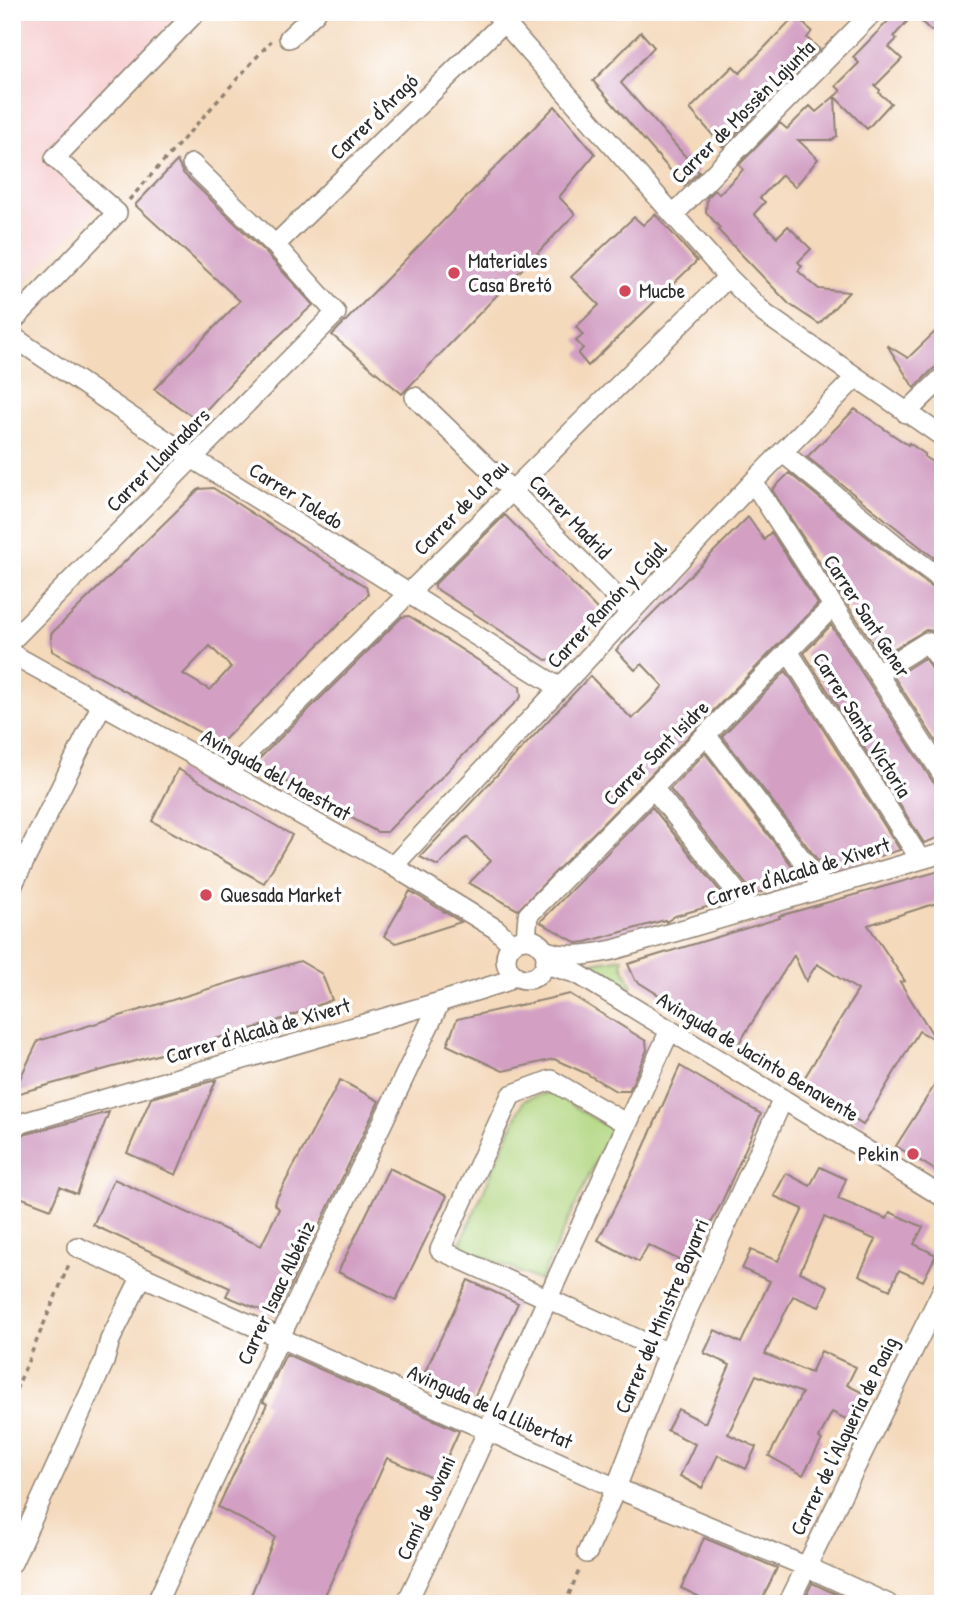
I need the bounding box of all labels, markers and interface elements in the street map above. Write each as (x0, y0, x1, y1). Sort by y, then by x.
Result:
street label: Carrer de Mossèn Lajunta (664, 33, 821, 190)
street label: Carrer d'Aragó (323, 67, 424, 166)
place label: Materiales Casa Bretó (468, 246, 552, 299)
marker: Materiales Casa Bretó (446, 265, 462, 281)
place label: Mucbe (639, 276, 685, 305)
marker: Mucbe (617, 283, 633, 299)
street label: Carrer Llauradors (99, 401, 216, 518)
street label: Carrer de la Pau (407, 453, 515, 562)
street label: Carrer Toledo (244, 455, 349, 536)
street label: Carrer Madrid (523, 468, 618, 565)
street label: Carrer Ramón y Cajal (540, 534, 674, 675)
street label: Carrer Sant Gener (817, 549, 918, 683)
street label: Carrer Santa Victoria (806, 647, 919, 803)
street label: Carrer Sant Isidre (596, 693, 715, 812)
street label: Avinguda del Maestrat (196, 721, 357, 828)
street label: Carrer d'Alcalà de Xivert (703, 830, 894, 913)
place label: Quesada Market (220, 880, 342, 909)
marker: Quesada Market (198, 887, 214, 903)
street label: Avinguda de Jacinto Benavente (652, 985, 865, 1128)
street label: Carrer d'Alcalà de Xivert (162, 990, 354, 1071)
place label: Pekin (858, 1139, 899, 1168)
marker: Pekin (905, 1146, 921, 1162)
street label: Carrer del Ministre Bayarri (607, 1214, 716, 1418)
street label: Carrer Isaac Albéniz (230, 1216, 322, 1369)
street label: Carrer de l'Alqueria de Poaig (783, 1331, 904, 1540)
street label: Avinguda de la Llibertat (403, 1357, 578, 1456)
street label: Camí de Jovani (389, 1451, 462, 1565)

